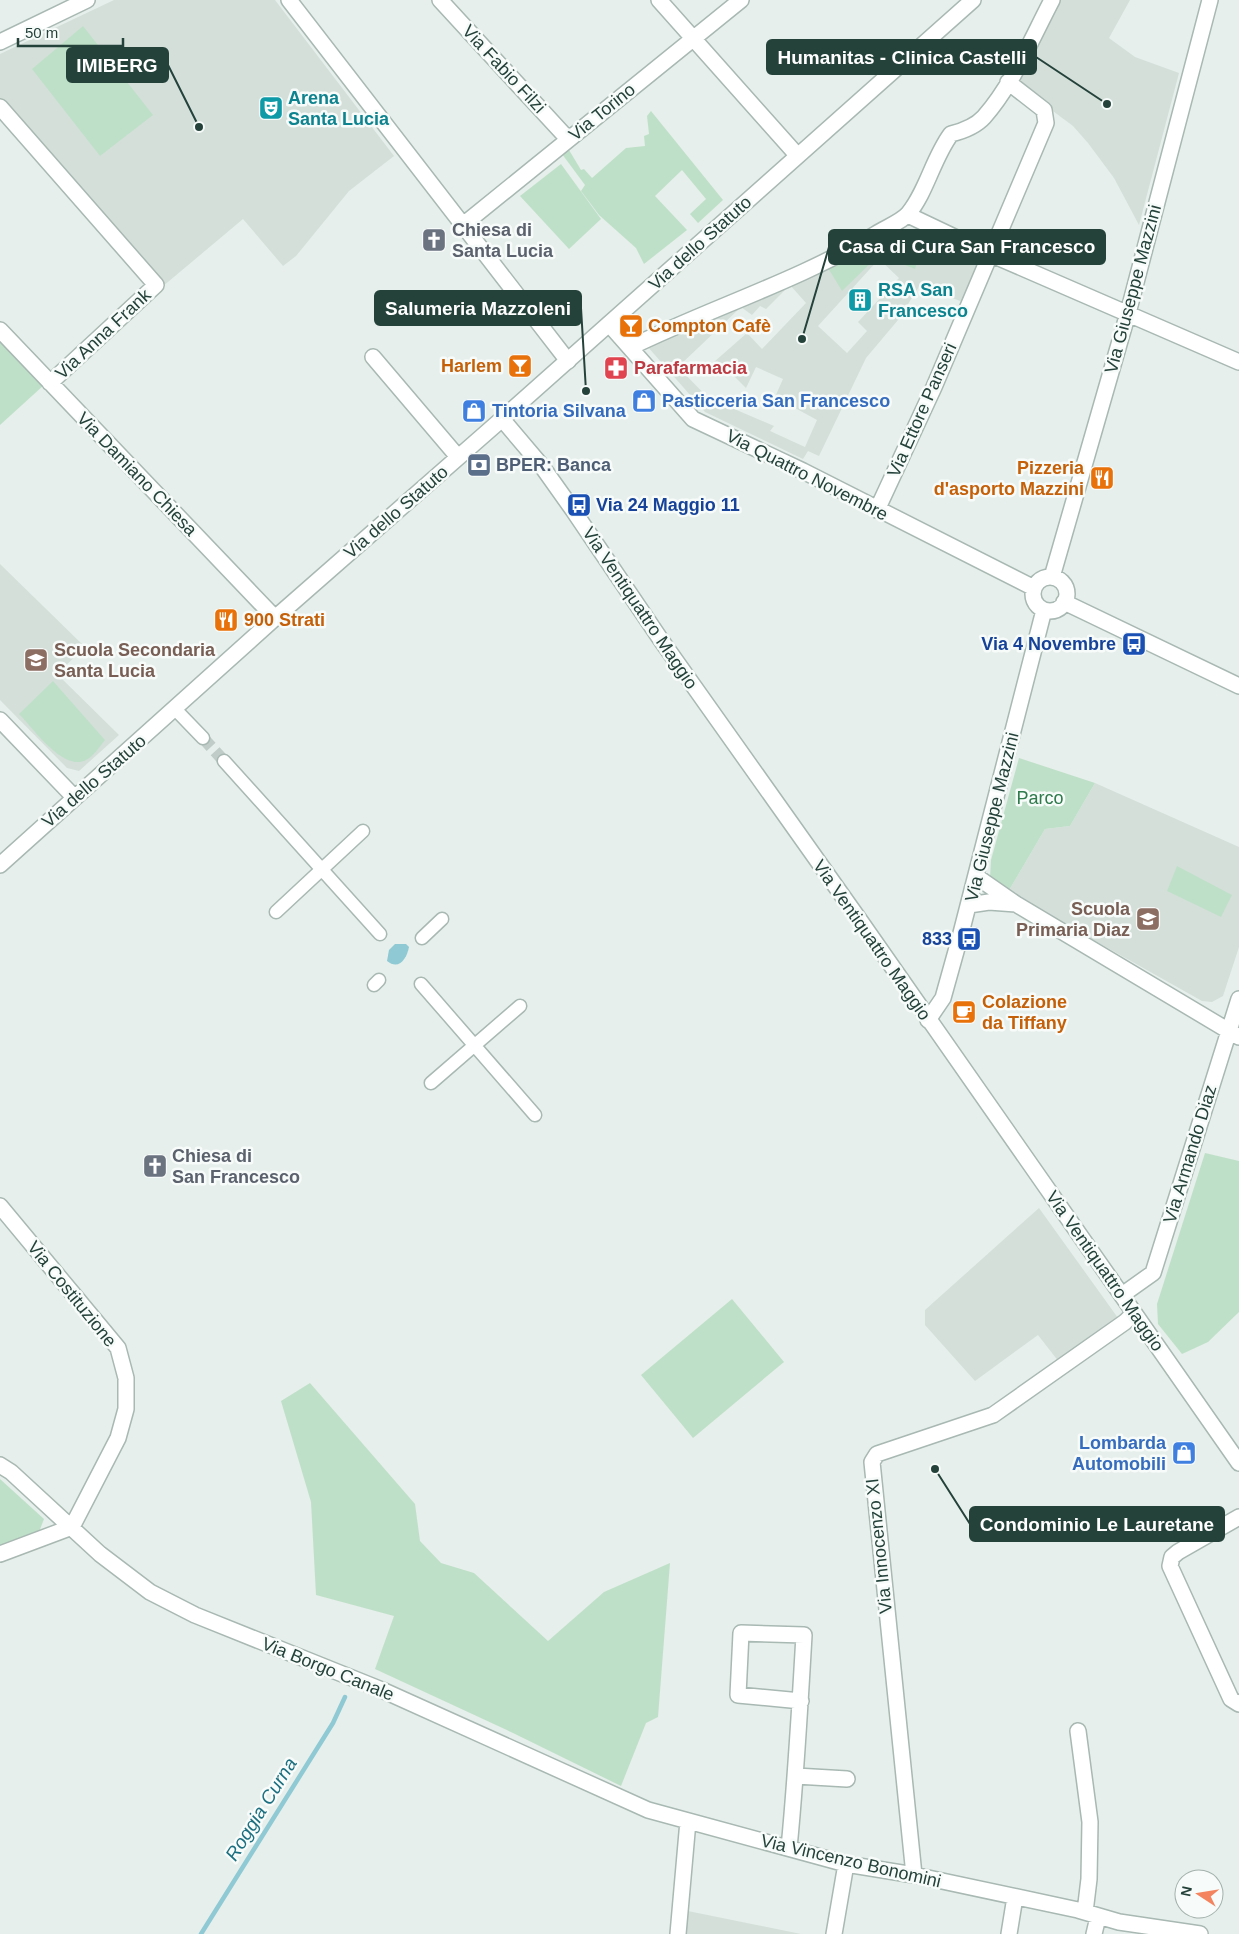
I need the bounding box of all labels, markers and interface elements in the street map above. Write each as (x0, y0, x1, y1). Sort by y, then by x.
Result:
scale bar (18, 15, 122, 47)
street label: Via Fabio Filzi (458, 21, 550, 117)
text: 50 m (25, 24, 58, 41)
callout: Humanitas - Clinica Castelli (767, 40, 1036, 74)
text: Humanitas - Clinica Castelli (777, 47, 1027, 68)
callout: IMIBERG (67, 48, 168, 82)
text: IMIBERG (76, 55, 158, 76)
street label: Via Torino (565, 79, 639, 145)
place label: Arena Santa Lucia (288, 88, 390, 129)
theatre icon: Arena Santa Lucia (258, 95, 284, 121)
street label: Via dello Statuto (645, 192, 755, 294)
street label: Via Giuseppe Mazzini (1101, 202, 1165, 376)
place label: Chiesa di Santa Lucia (452, 220, 554, 261)
church icon: Chiesa di Santa Lucia (421, 227, 447, 253)
callout: Casa di Cura San Francesco (829, 230, 1105, 264)
text: Casa di Cura San Francesco (839, 236, 1095, 257)
place label: RSA San Francesco (878, 280, 968, 321)
street label: Via Anna Frank (51, 284, 155, 383)
building icon: RSA San Francesco (847, 287, 873, 313)
callout: Salumeria Mazzoleni (375, 291, 581, 325)
text: Salumeria Mazzoleni (385, 298, 571, 319)
bar icon: Compton Cafè (618, 313, 644, 339)
place label: Compton Cafè (648, 316, 771, 336)
street label: Via Ettore Panseri (883, 340, 961, 480)
bar icon: Harlem (507, 353, 533, 379)
pharmacy icon: Parafarmacia (603, 355, 629, 381)
place label: Harlem (441, 356, 502, 376)
place label: Parafarmacia (634, 358, 748, 378)
shop icon: Pasticceria San Francesco (631, 388, 657, 414)
place label: Pasticceria San Francesco (662, 391, 890, 411)
shop icon: Tintoria Silvana (461, 398, 487, 424)
place label: Tintoria Silvana (492, 401, 627, 421)
street label: Via Damiano Chiesa (73, 408, 202, 541)
street label: Via Quattro Novembre (723, 426, 891, 524)
bank icon: BPER: Banca (466, 452, 492, 478)
place label: BPER: Banca (496, 455, 612, 475)
place label: Pizzeria d'asporto Mazzini (934, 458, 1085, 499)
street label: Via dello Statuto (340, 462, 452, 562)
restaurant icon: Pizzeria d'asporto Mazzini (1089, 465, 1115, 491)
bus stop icon: Via 24 Maggio 11 (566, 492, 592, 518)
place label: Via 24 Maggio 11 (596, 495, 740, 515)
street label: Via Ventiquattro Maggio (578, 523, 702, 693)
restaurant icon: 900 Strati (213, 607, 239, 633)
place label: 900 Strati (244, 610, 325, 630)
bus stop icon: Via 4 Novembre (1121, 631, 1147, 657)
place label: Via 4 Novembre (981, 634, 1116, 654)
place label: Scuola Secondaria Santa Lucia (54, 640, 216, 681)
school or university icon: Scuola Secondaria Santa Lucia (23, 647, 49, 673)
street label: Via Giuseppe Mazzini (961, 730, 1023, 904)
street label: Via dello Statuto (38, 731, 150, 831)
park label: Parco (1016, 788, 1064, 808)
street label: Via Ventiquattro Maggio (809, 856, 935, 1024)
place label: Scuola Primaria Diaz (1016, 899, 1131, 940)
school or university icon: Scuola Primaria Diaz (1135, 906, 1161, 932)
bus stop icon: 833 (956, 926, 982, 952)
place label: 833 (922, 929, 952, 949)
place label: Colazione da Tiffany (982, 992, 1067, 1033)
cafe icon: Colazione da Tiffany (951, 999, 977, 1025)
street label: Via Armando Diaz (1159, 1082, 1221, 1226)
place label: Chiesa di San Francesco (172, 1146, 300, 1187)
church icon: Chiesa di San Francesco (142, 1153, 168, 1179)
street label: Via Ventiquattro Maggio (1042, 1187, 1168, 1355)
street label: Via Costituzione (23, 1237, 121, 1351)
place label: Lombarda Automobili (1072, 1433, 1167, 1474)
shop icon: Lombarda Automobili (1171, 1440, 1197, 1466)
street label: Via Innocenzo XI (862, 1477, 896, 1615)
callout: Condominio Le Lauretane (970, 1507, 1224, 1541)
text: Condominio Le Lauretane (980, 1514, 1214, 1535)
street label: Via Borgo Canale (259, 1633, 397, 1705)
water label: Roggia Curna (221, 1754, 301, 1864)
street label: Via Vincenzo Bonomini (759, 1831, 943, 1891)
north arrow (1174, 1869, 1224, 1919)
text: N (1177, 1885, 1195, 1898)

